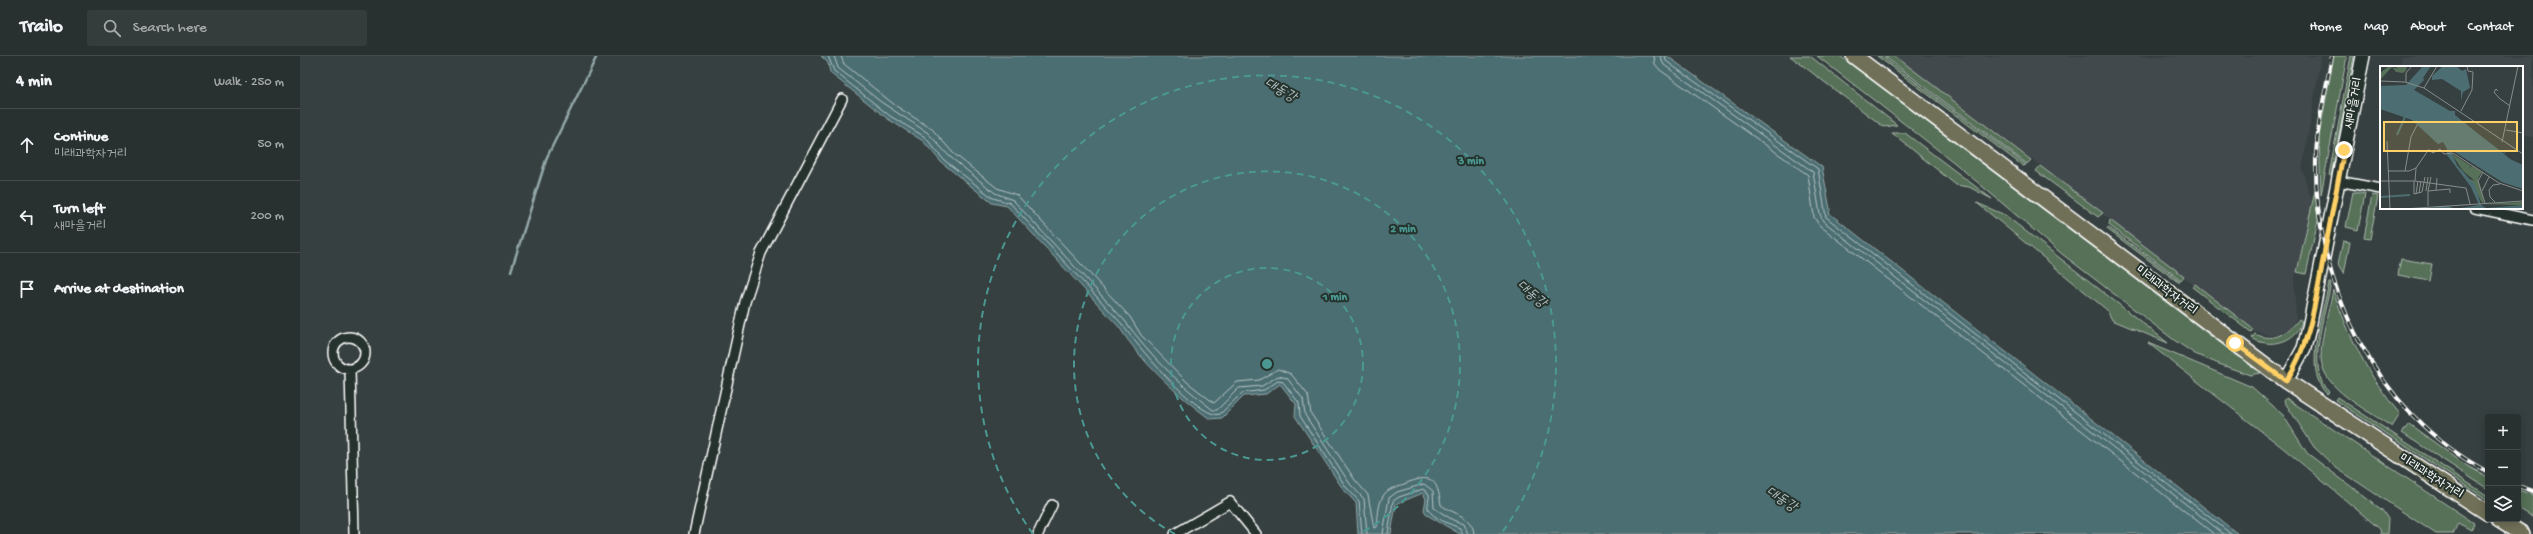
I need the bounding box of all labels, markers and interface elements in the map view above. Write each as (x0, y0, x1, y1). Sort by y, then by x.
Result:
search box (87, 10, 367, 46)
text: Trailo (20, 16, 63, 39)
icon: search (101, 17, 123, 39)
text: Search here (133, 19, 207, 37)
text: Home (2310, 19, 2342, 36)
text: Map (2364, 19, 2388, 36)
text: About (2410, 19, 2446, 36)
text: Contact (2468, 19, 2513, 36)
inset map (2380, 66, 2523, 209)
text: 4 min (16, 72, 52, 92)
text: Walk · 250 m (214, 75, 284, 90)
water label: 대동강 (1261, 75, 1300, 108)
street label: 새마을거리 (2342, 76, 2366, 130)
text: Continue (54, 128, 108, 146)
icon: ahead (16, 134, 38, 156)
text: 50 m (257, 137, 284, 152)
route end (2335, 141, 2353, 159)
text: 미래과학자거리 (54, 147, 127, 162)
text: 3 min (1457, 155, 1484, 169)
text: Turn left (54, 200, 105, 218)
icon: left (16, 206, 38, 228)
text: 200 m (251, 209, 284, 224)
text: 새마을거리 (54, 219, 106, 234)
text: 2 min (1390, 223, 1416, 237)
street label: 미래과학자거리 (2132, 263, 2200, 319)
icon: arrive (16, 278, 38, 300)
water label: 대동강 (1513, 278, 1551, 313)
text: Arrive at destination (54, 280, 184, 298)
text: 1 min (1322, 291, 1348, 305)
route start (2226, 334, 2244, 352)
centre of rings (1260, 357, 1274, 371)
map controls (2485, 414, 2521, 522)
button: + (2485, 414, 2521, 450)
button: − (2485, 450, 2521, 486)
street label: 미래과학자거리 (2396, 451, 2466, 503)
water label: 대동강 (1762, 484, 1801, 517)
button: layers (2485, 486, 2521, 522)

